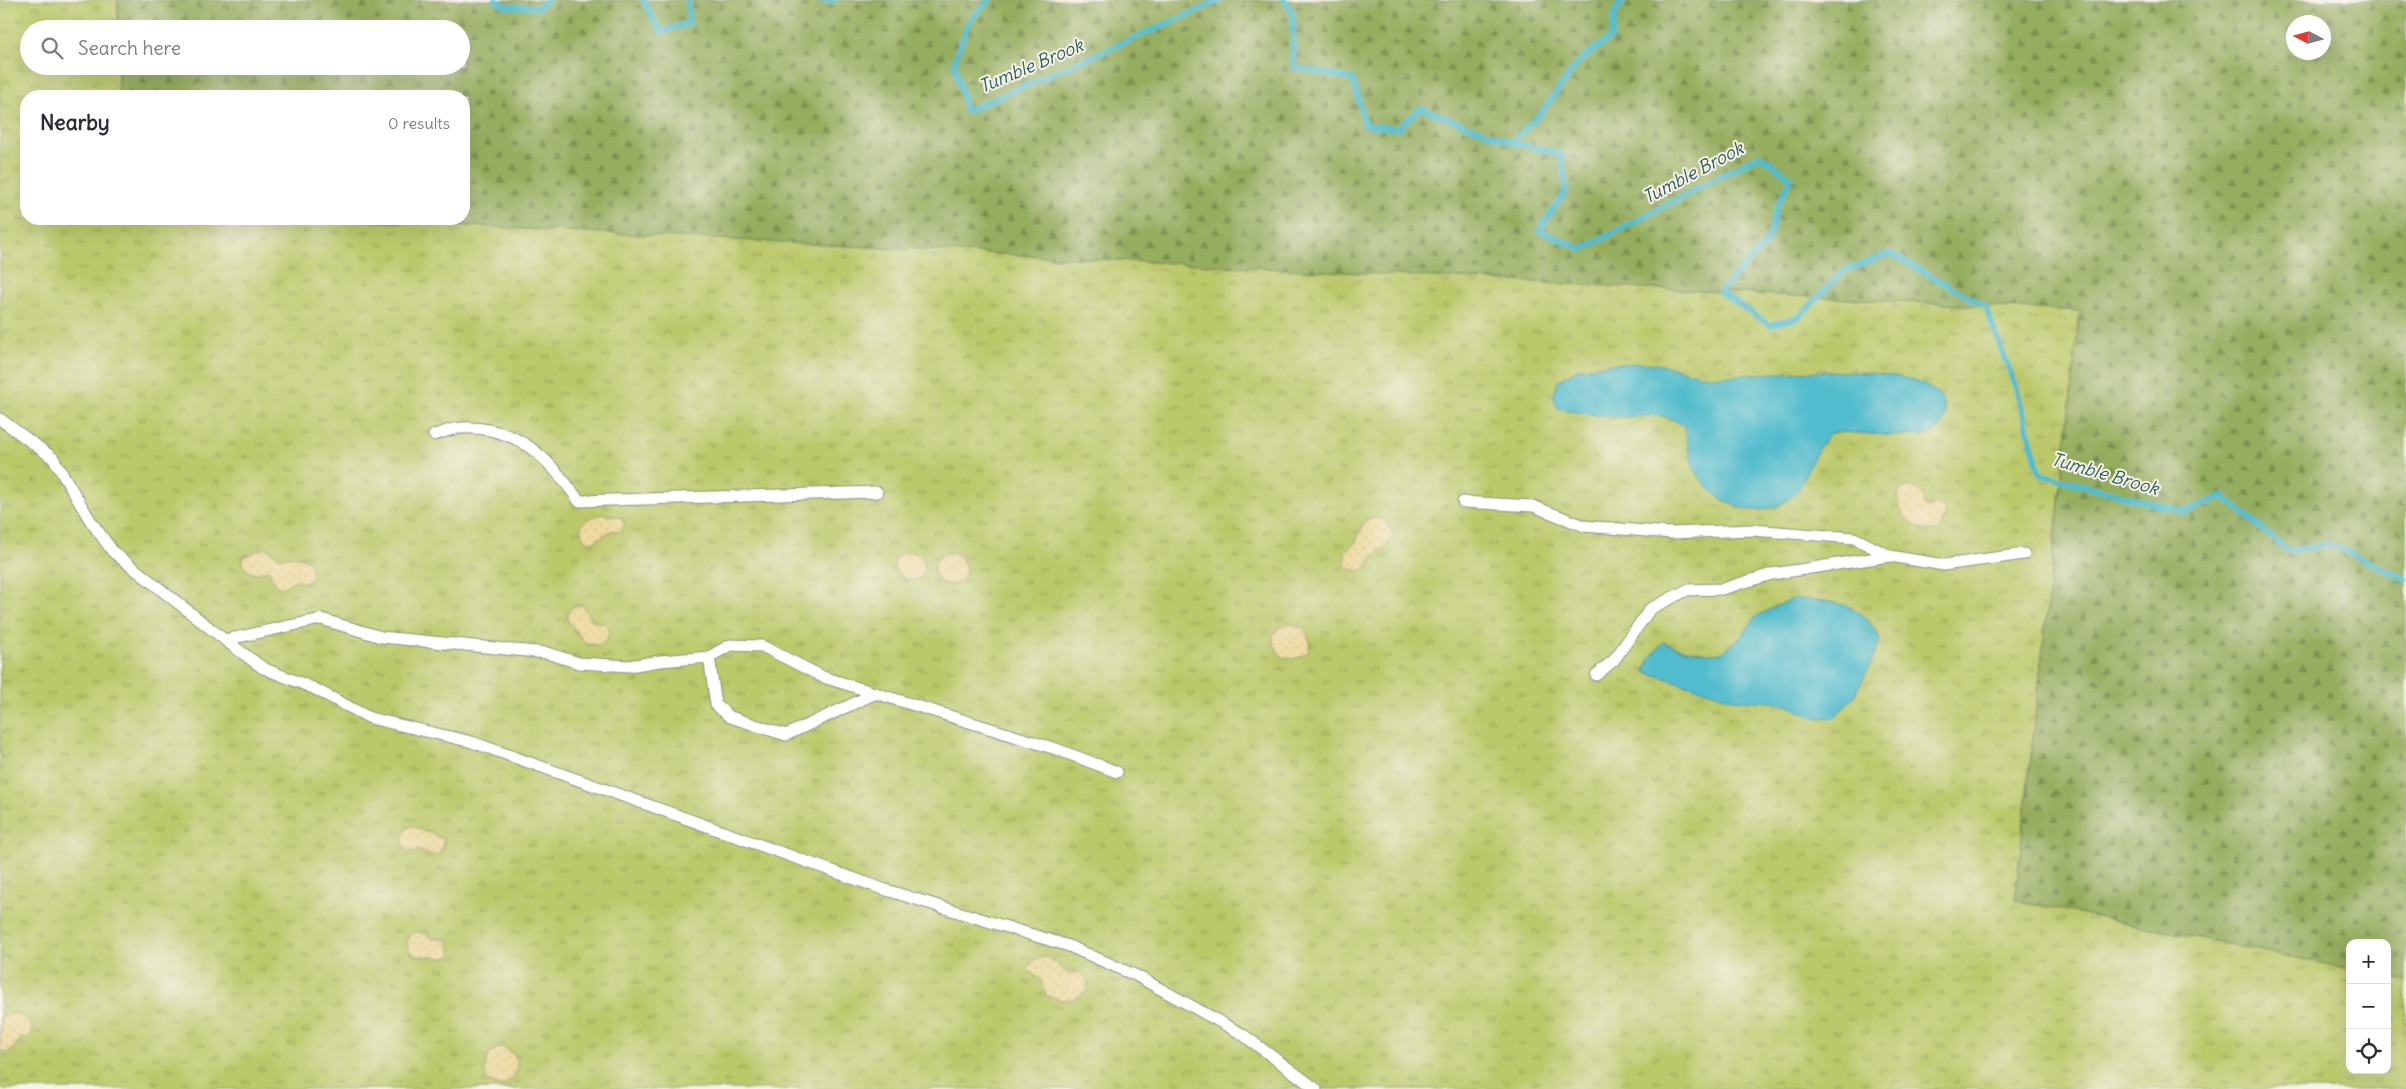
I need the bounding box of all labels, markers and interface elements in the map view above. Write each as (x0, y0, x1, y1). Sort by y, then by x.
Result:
north arrow (2286, 15, 2331, 60)
search box (20, 20, 470, 75)
water label: Tumble Brook (975, 33, 1088, 98)
icon: search (38, 34, 66, 62)
text: Search here (78, 36, 181, 60)
text: Nearby (40, 109, 110, 136)
text: 0 results (388, 113, 450, 133)
water label: Tumble Brook (1638, 136, 1749, 209)
water label: Tumble Brook (2049, 447, 2163, 500)
map controls (2346, 939, 2391, 1074)
button: + (2346, 939, 2391, 984)
button: − (2346, 984, 2391, 1029)
button: locate (2346, 1029, 2391, 1074)

